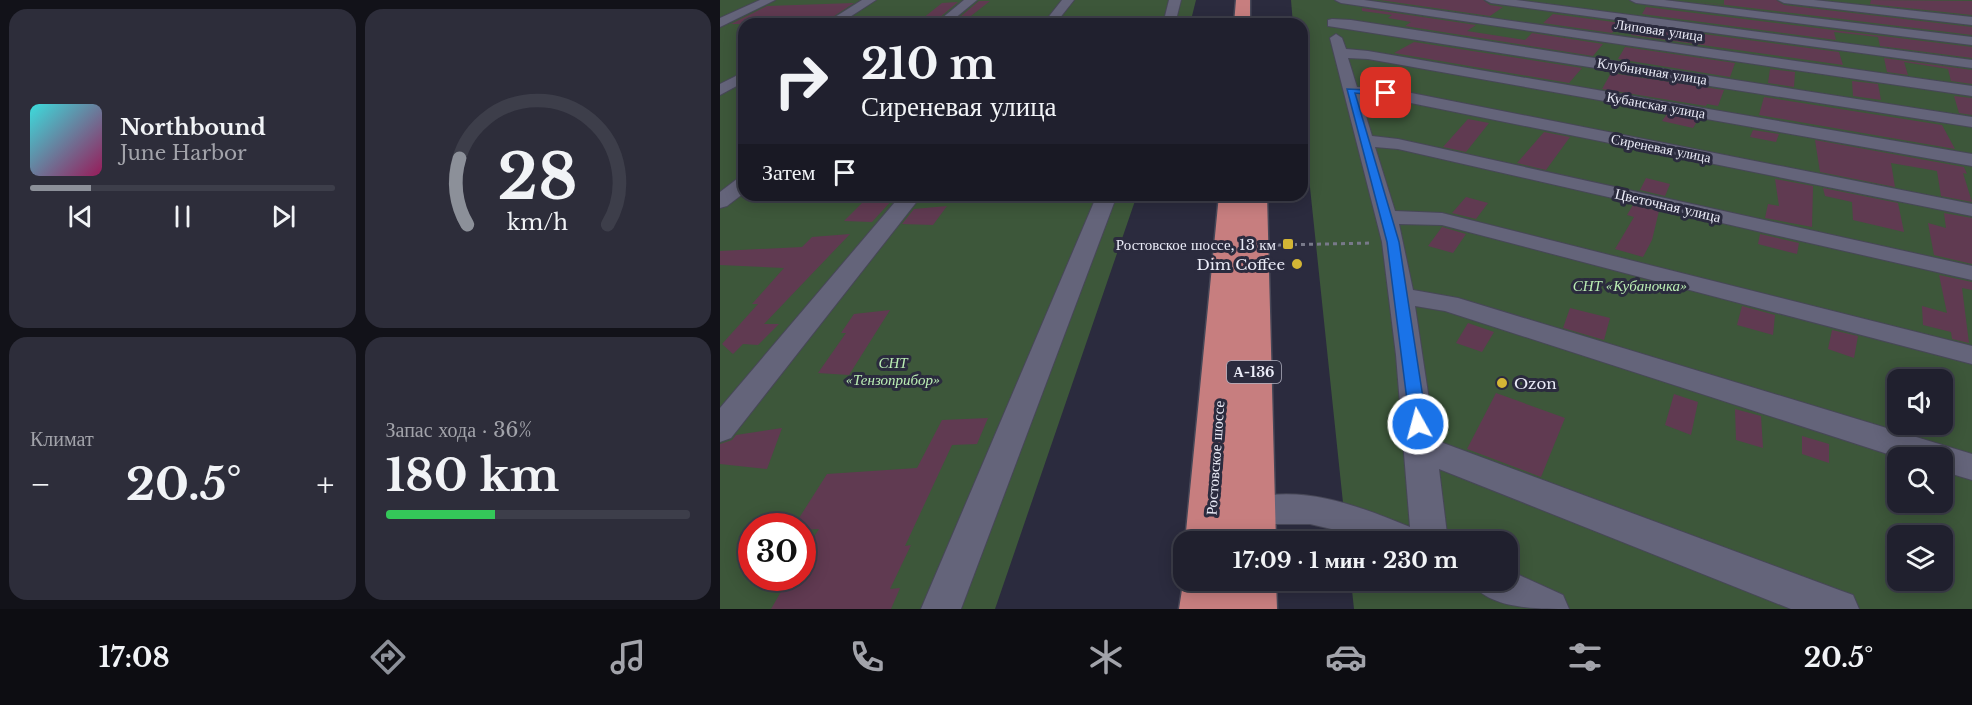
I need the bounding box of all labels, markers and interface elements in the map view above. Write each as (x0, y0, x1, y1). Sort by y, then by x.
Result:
street label: Липовая улица (1614, 15, 1705, 45)
text: 210 m (861, 38, 996, 90)
icon: right (762, 42, 840, 120)
street label: Клубничная улица (1596, 53, 1709, 89)
pin (1360, 67, 1411, 118)
icon: arrive (1369, 76, 1402, 109)
street label: Кубанская улица (1605, 87, 1708, 123)
text: Сиреневая улица (861, 90, 1057, 123)
text: Northbound (120, 114, 266, 141)
street label: Сиреневая улица (1610, 129, 1713, 167)
text: 28 (498, 139, 578, 217)
text: June Harbor (120, 141, 247, 165)
icon: arrive (828, 156, 861, 189)
text: Затем (762, 159, 816, 186)
street label: Цветочная улица (1613, 184, 1723, 227)
icon: previous (64, 200, 97, 233)
icon: pause (166, 200, 199, 233)
icon: next (267, 200, 300, 233)
text: km/h (507, 210, 568, 237)
place label: Ростовское шоссе, 13 км (1116, 235, 1276, 254)
marker: Ростовское шоссе, 13 км (1281, 237, 1295, 251)
place label: Dim Coffee (1196, 255, 1285, 274)
marker: Dim Coffee (1290, 257, 1304, 271)
park label: СНТ «Кубаночка» (1573, 276, 1687, 295)
park label: СНТ «Тензоприбор» (846, 353, 940, 389)
road number: А-136 (1227, 361, 1281, 383)
map controls (1887, 369, 1953, 591)
button: sound (1887, 369, 1953, 435)
place label: Ozon (1514, 374, 1557, 393)
marker: Ozon (1495, 376, 1509, 390)
position arrow (1386, 392, 1450, 456)
street label: Ростовское шоссе (1202, 400, 1229, 516)
text: Запас хода · 36% (386, 418, 532, 442)
text: Климат (30, 427, 94, 451)
text: 180 km (386, 447, 559, 503)
button: search (1887, 447, 1953, 513)
text: 20.5° (126, 456, 242, 512)
text: − (30, 464, 51, 505)
text: + (316, 464, 334, 505)
speed limit sign: 30 (738, 513, 816, 591)
button: layers (1887, 525, 1953, 591)
text: 17:09 · 1 мин · 230 m (1233, 547, 1458, 574)
icon: directions (367, 636, 409, 678)
icon: music (607, 636, 649, 678)
icon: phone (846, 636, 888, 678)
icon: climate (1085, 636, 1127, 678)
icon: car (1325, 636, 1367, 678)
icon: filters (1564, 636, 1606, 678)
text: 17:08 (99, 641, 170, 674)
text: 20.5° (1804, 641, 1873, 674)

